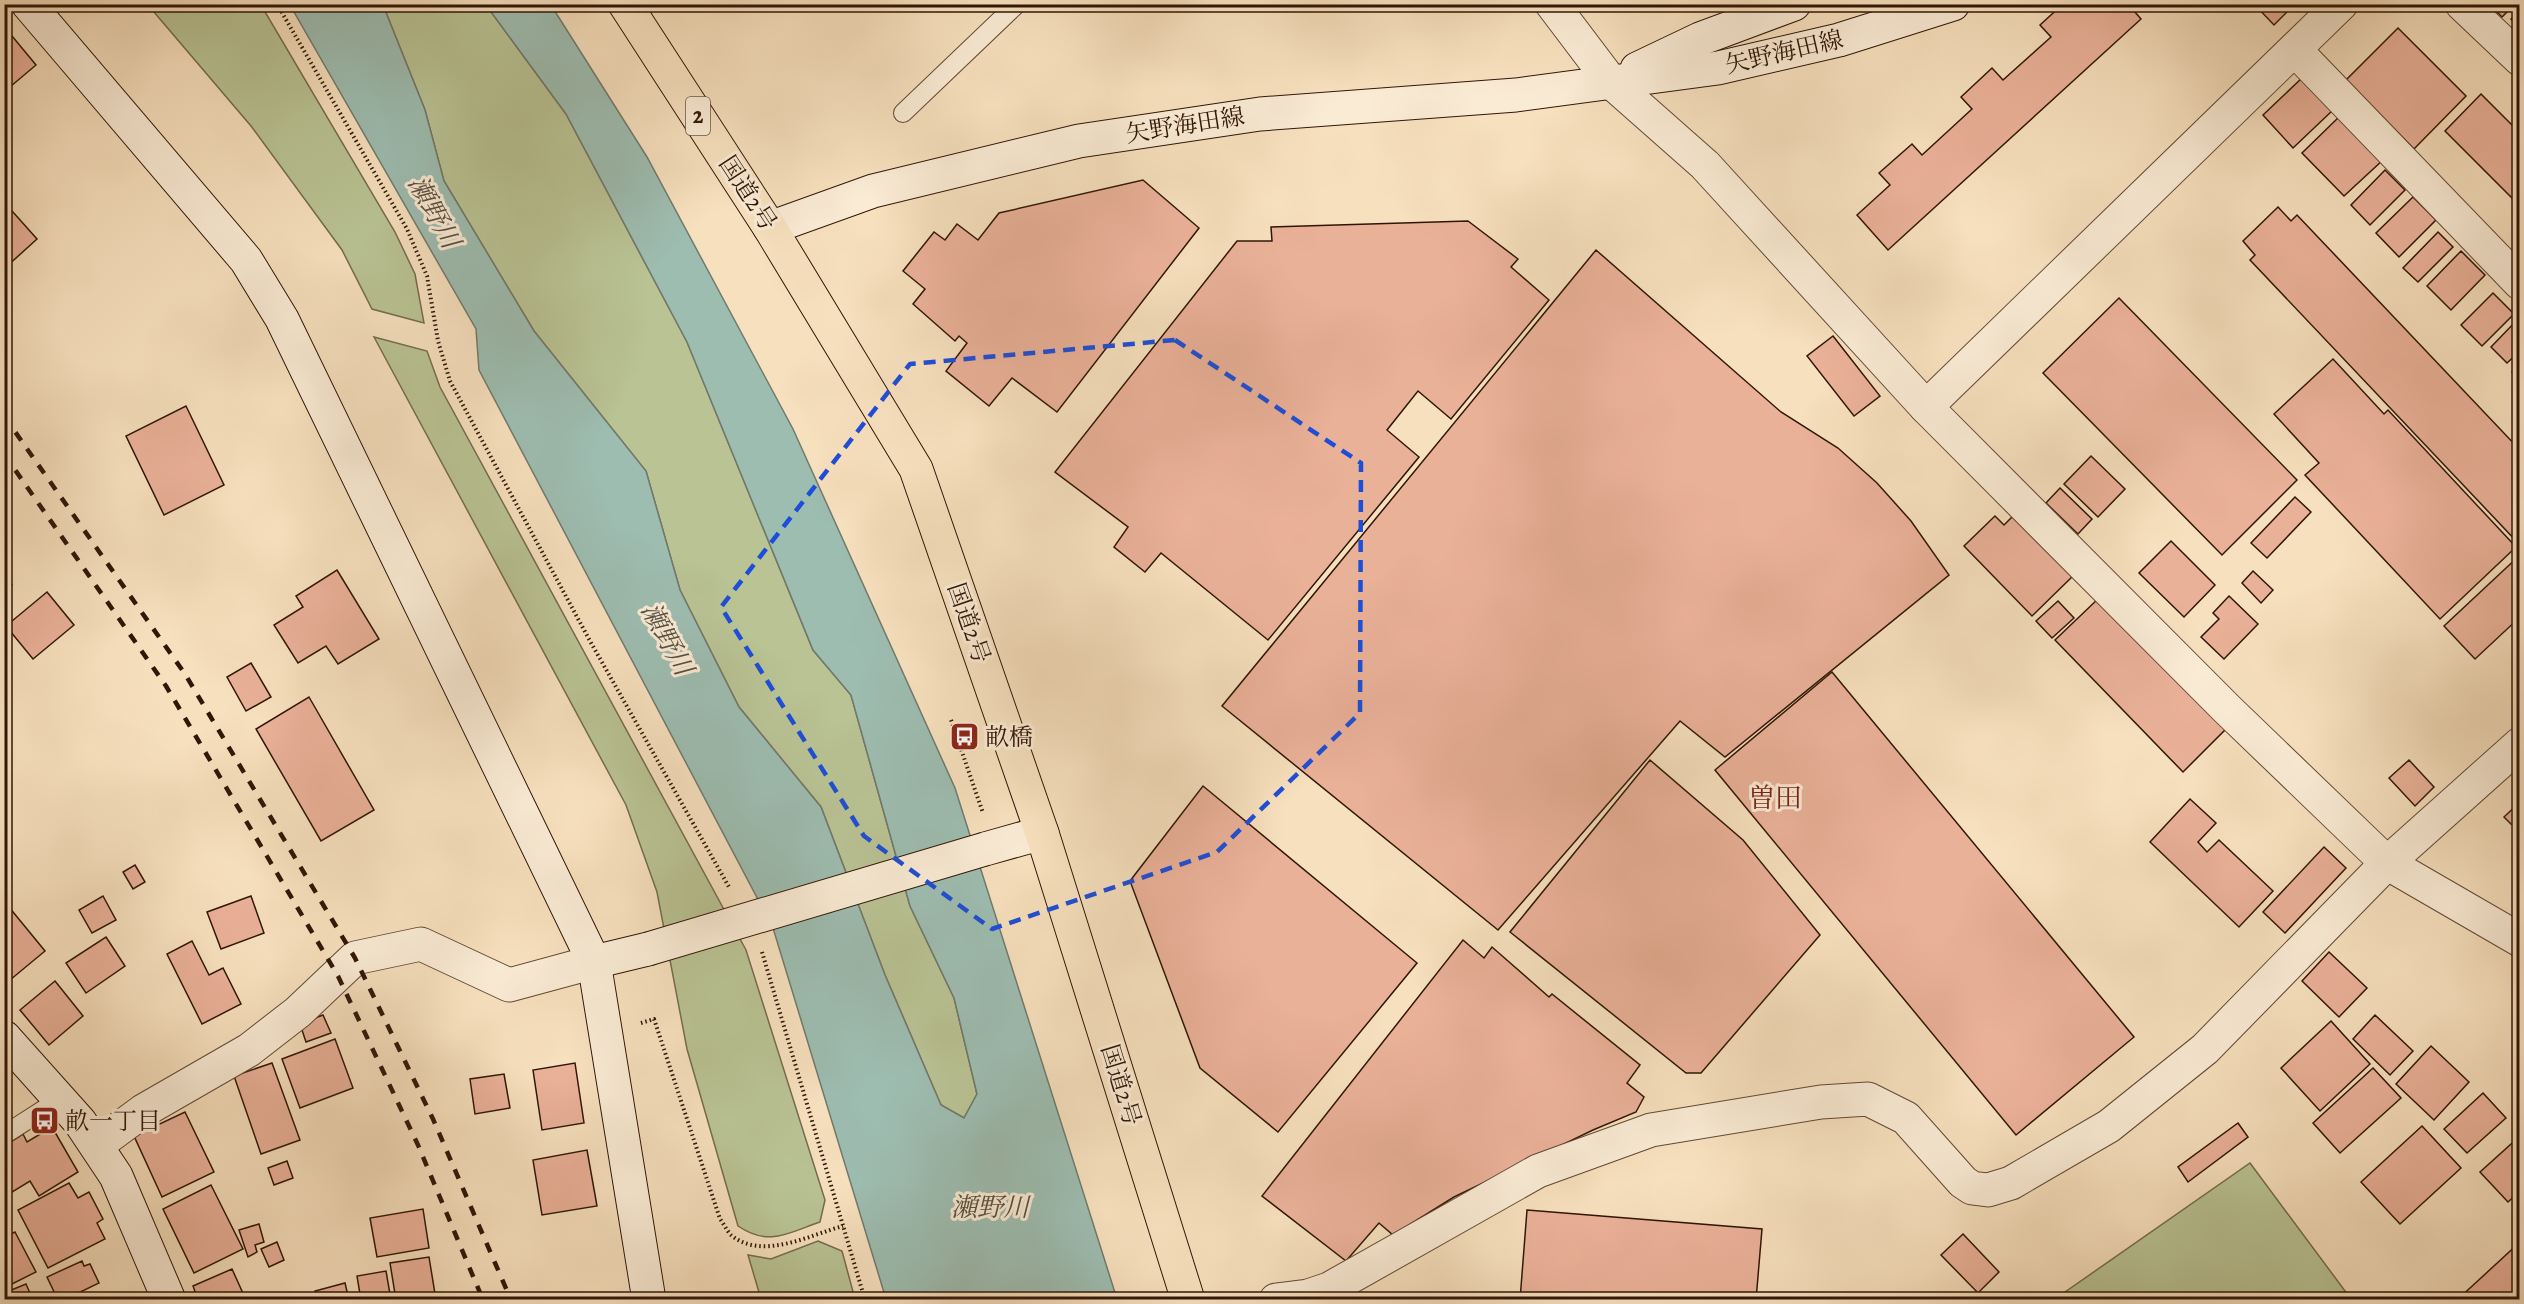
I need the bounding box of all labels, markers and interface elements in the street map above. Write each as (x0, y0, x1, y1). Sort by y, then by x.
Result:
street label: 矢野海田線 (1722, 23, 1846, 81)
road number: 2 (686, 97, 710, 135)
street label: 矢野海田線 (1123, 100, 1247, 150)
street label: 国道2号 (712, 149, 784, 237)
water label: 瀬野川 (400, 169, 470, 257)
street label: 国道2号 (940, 578, 998, 668)
water label: 瀬野川 (633, 596, 703, 684)
bus stop icon: 畝橋 (948, 721, 980, 753)
place label: 畝橋 (985, 721, 1033, 753)
district label: 曽田 (1748, 780, 1802, 816)
street label: 国道2号 (1094, 1040, 1148, 1130)
bus stop icon: 畝一丁目 (28, 1105, 60, 1137)
place label: 畝一丁目 (65, 1105, 161, 1137)
water label: 瀬野川 (951, 1190, 1032, 1225)

